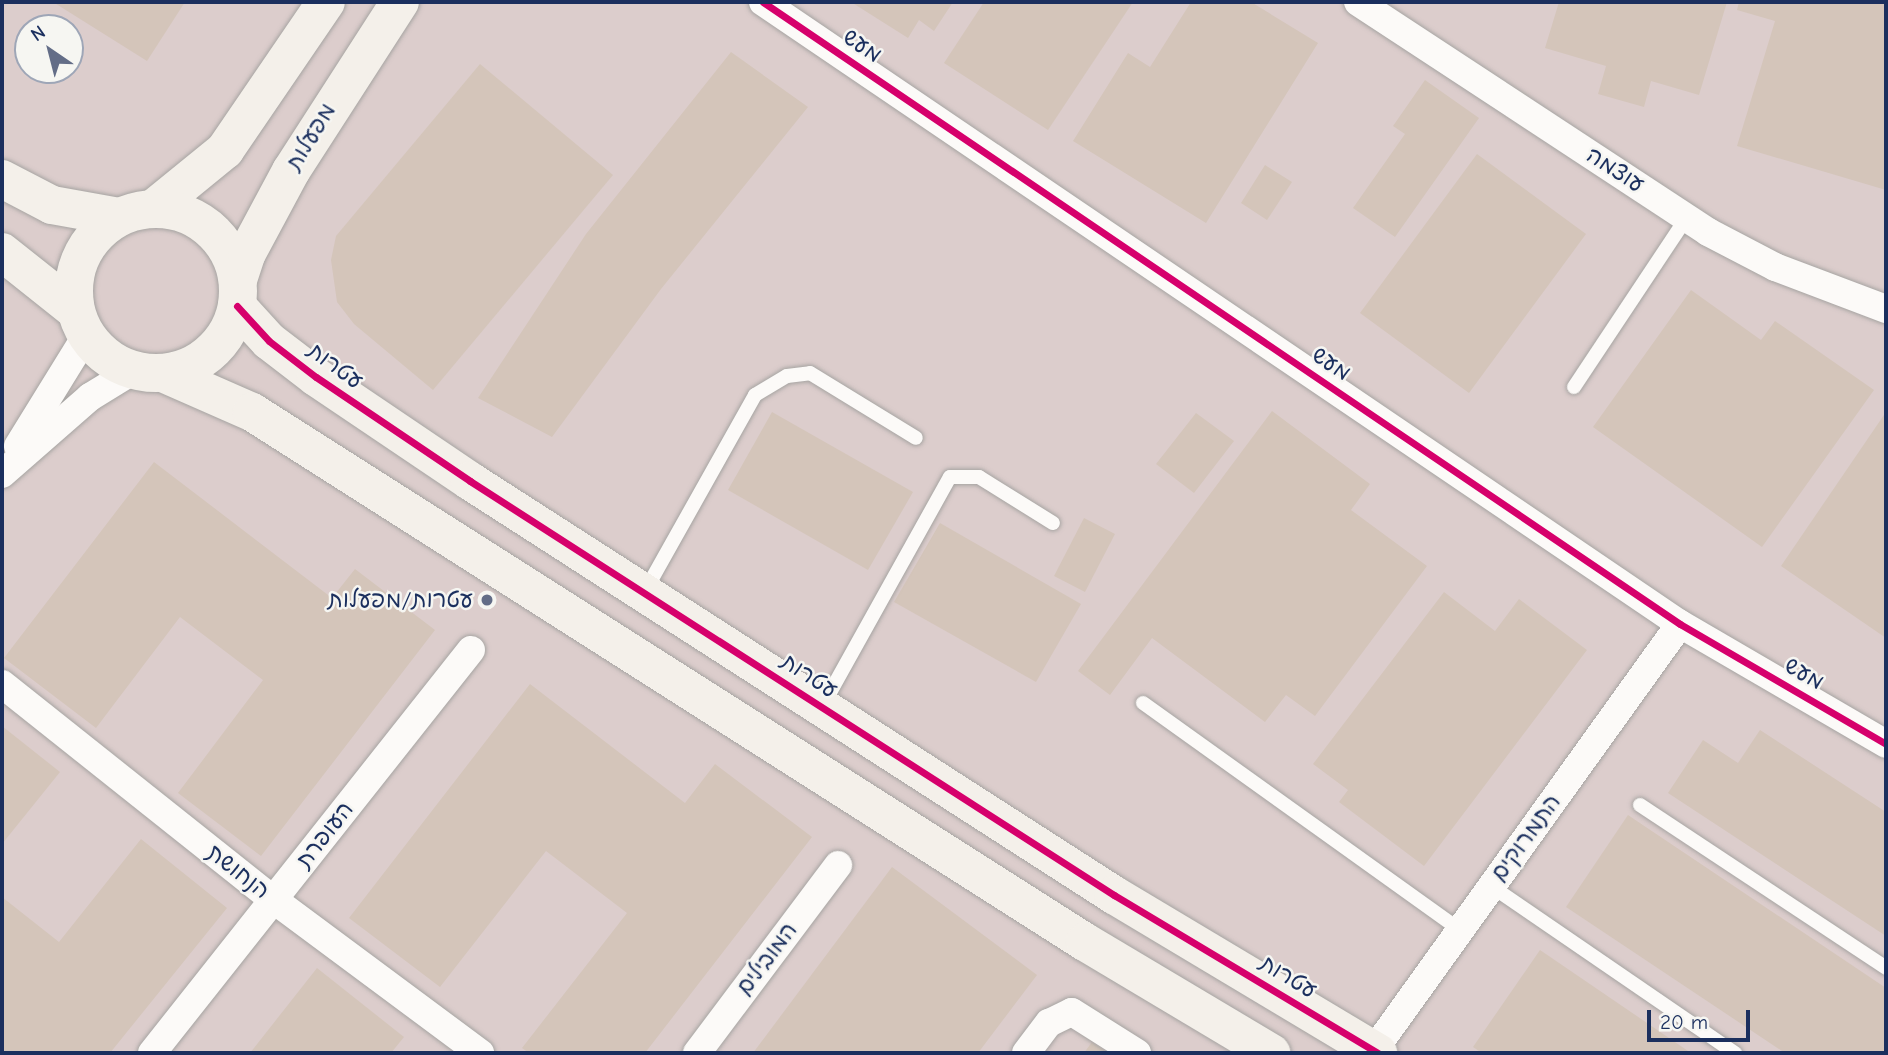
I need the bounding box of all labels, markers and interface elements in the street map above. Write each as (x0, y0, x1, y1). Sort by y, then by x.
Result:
north arrow (14, 14, 84, 84)
text: N (27, 21, 49, 46)
street label: מעש (837, 23, 887, 69)
street label: מפעלות (280, 98, 342, 176)
street label: עוצמה (1581, 141, 1649, 199)
street label: עטרות (302, 337, 368, 395)
street label: מעש (1306, 341, 1356, 387)
place label: עטרות/מפעלות (328, 586, 473, 614)
marker: עטרות/מפעלות (479, 592, 495, 608)
street label: עטרות (776, 648, 842, 704)
street label: מעש (1779, 652, 1829, 696)
street label: התמרוקים (1485, 789, 1567, 887)
street label: העופרת (290, 796, 360, 874)
street label: הנחושת (201, 839, 275, 905)
street label: המובילים (731, 917, 803, 1001)
street label: עטרות (1255, 949, 1321, 1005)
scale bar (1650, 996, 1753, 1040)
text: 20 m (1660, 1010, 1708, 1034)

